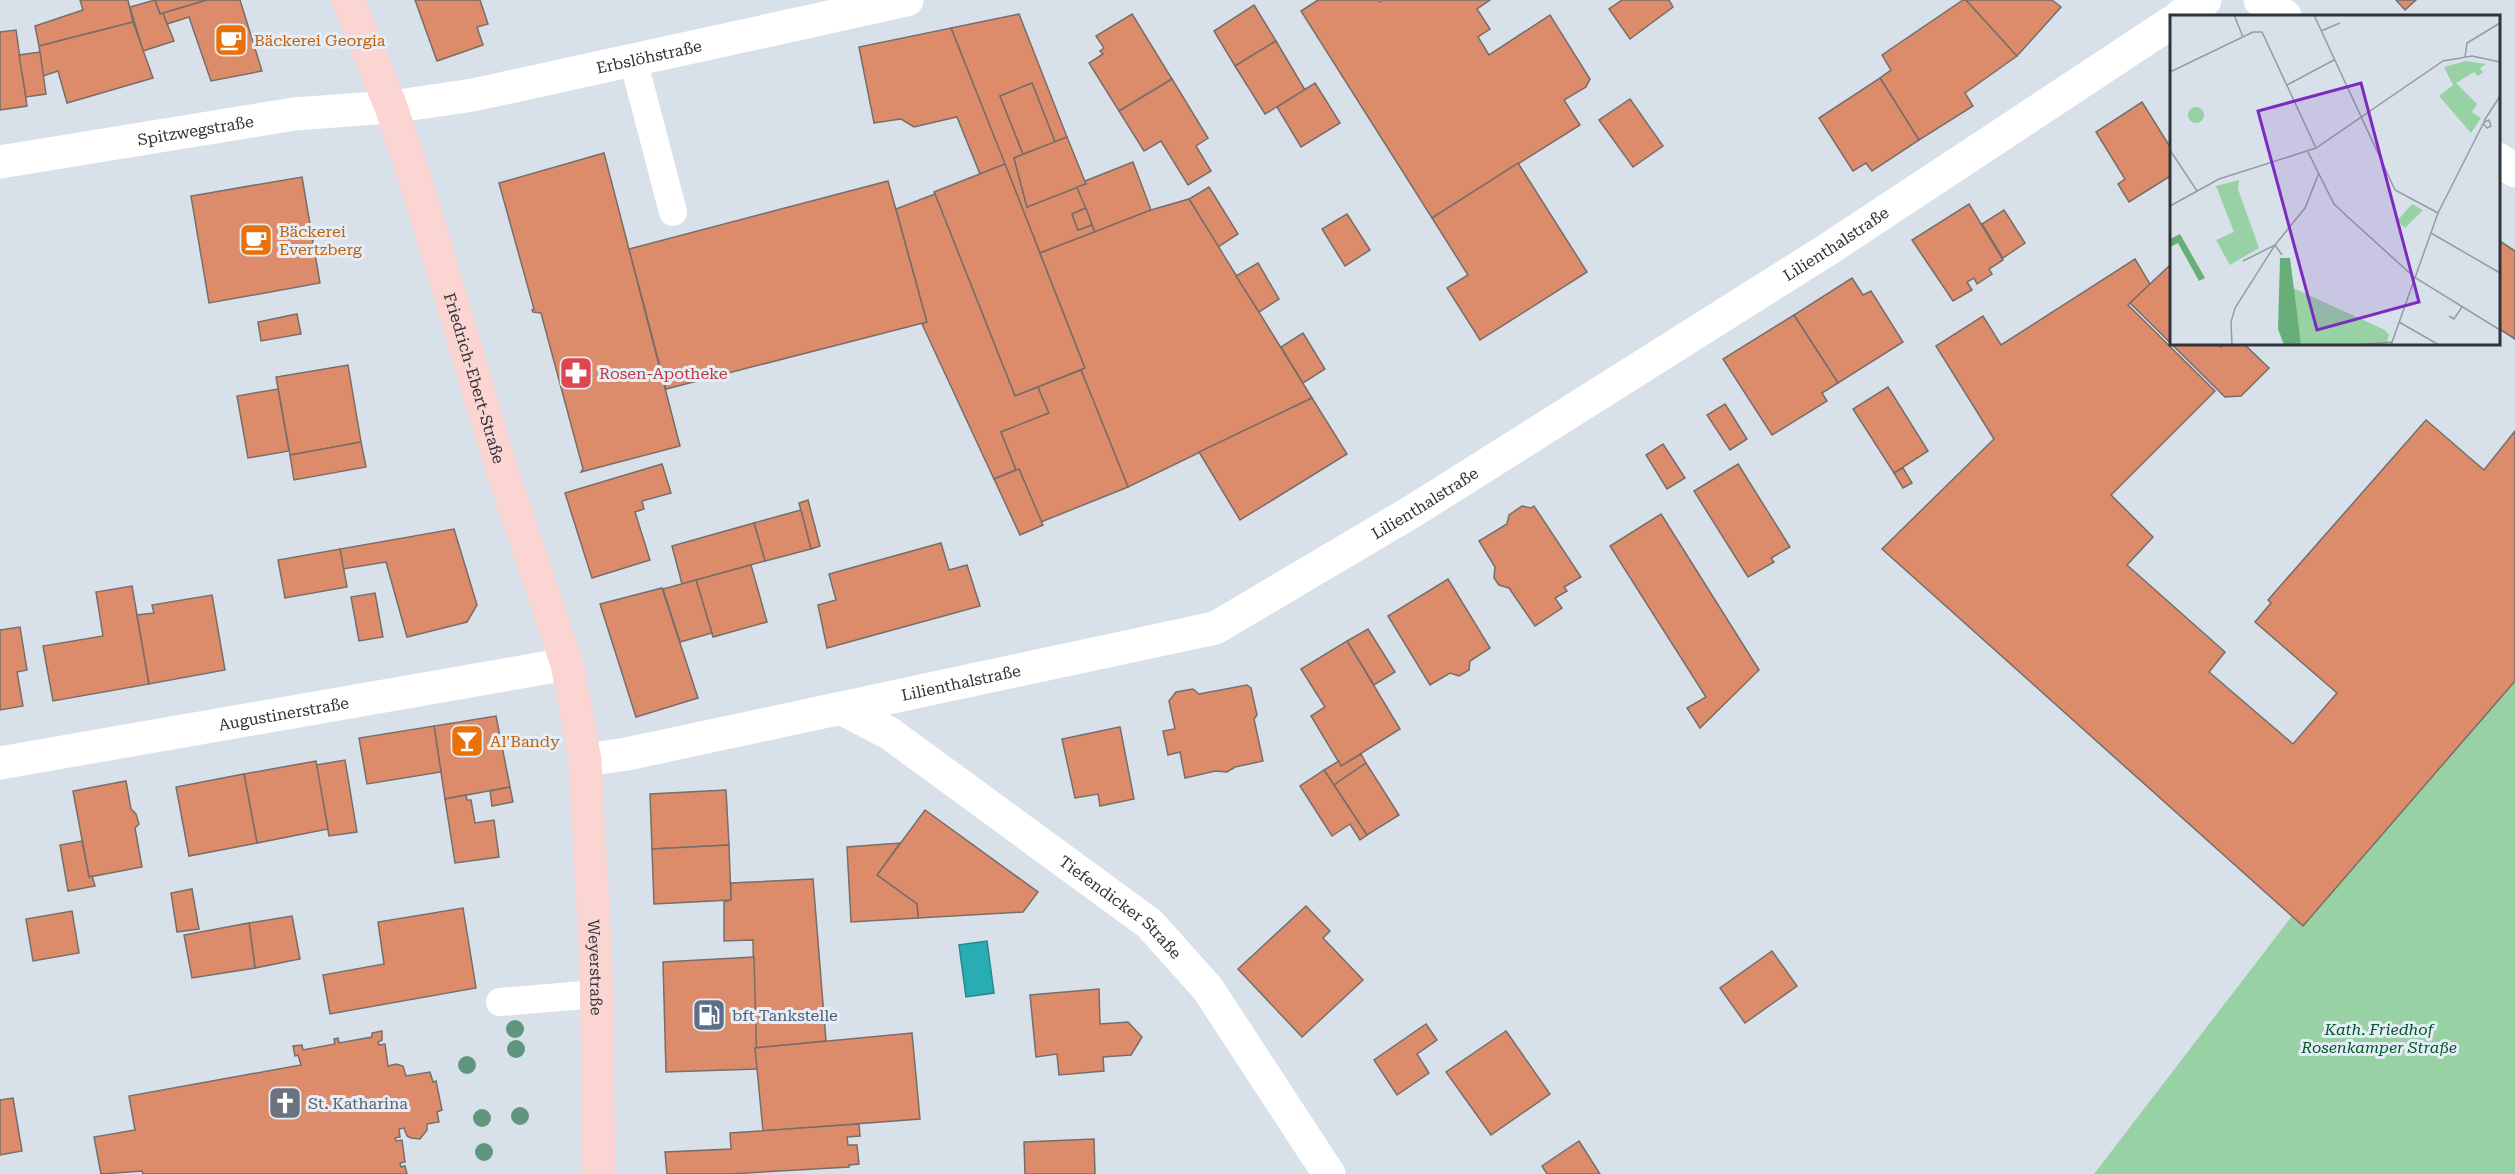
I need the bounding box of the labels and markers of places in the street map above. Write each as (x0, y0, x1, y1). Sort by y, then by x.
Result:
cafe icon: Bäckerei Georgia (213, 22, 249, 58)
place label: Bäckerei Georgia (254, 31, 386, 50)
cafe icon: Bäckerei Evertzberg (238, 222, 274, 258)
place label: Bäckerei Evertzberg (279, 222, 363, 259)
pharmacy icon: Rosen-Apotheke (558, 355, 594, 391)
place label: Rosen-Apotheke (599, 364, 728, 383)
bar icon: Al'Bandy (449, 723, 485, 759)
place label: Al'Bandy (490, 732, 560, 751)
fuel station icon: bft Tankstelle (691, 997, 727, 1033)
place label: bft Tankstelle (732, 1006, 838, 1025)
church icon: St. Katharina (267, 1085, 303, 1121)
place label: St. Katharina (308, 1094, 408, 1113)

